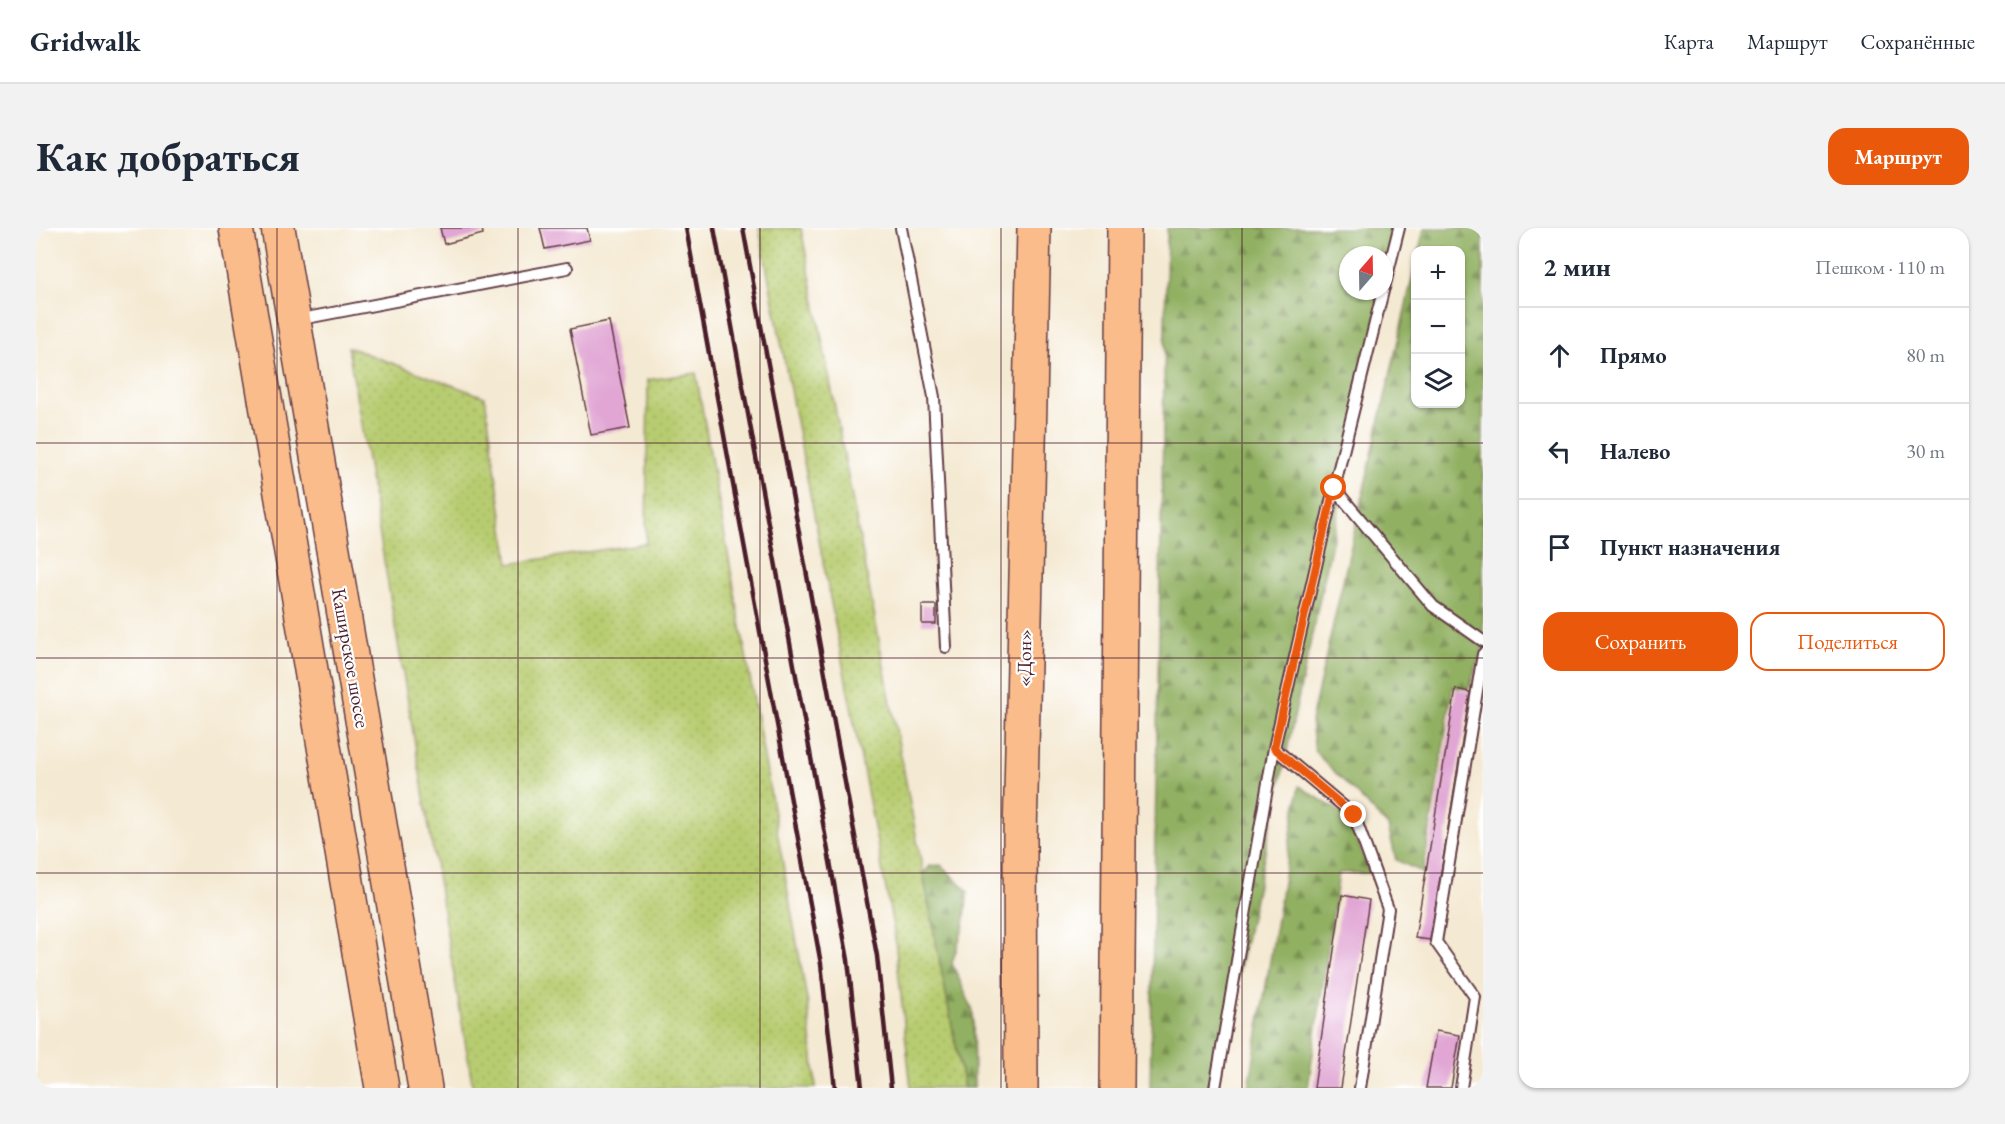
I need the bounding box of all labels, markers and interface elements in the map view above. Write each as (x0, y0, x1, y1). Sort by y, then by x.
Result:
text: Gridwalk (30, 23, 141, 59)
text: Карта (1664, 28, 1714, 55)
text: Маршрут (1747, 28, 1828, 55)
text: Сохранённые (1861, 28, 1975, 55)
button: Маршрут (1828, 128, 1969, 185)
text: Как добраться (36, 129, 300, 184)
north arrow (1339, 246, 1393, 300)
map controls (1411, 246, 1465, 408)
button: + (1411, 246, 1465, 300)
text: 2 мин (1543, 250, 1611, 284)
text: Пешком · 110 m (1815, 254, 1945, 280)
button: − (1411, 300, 1465, 354)
icon: ahead (1543, 339, 1576, 372)
text: Прямо (1600, 341, 1667, 370)
text: 80 m (1906, 342, 1945, 368)
button: layers (1411, 354, 1465, 408)
icon: left (1543, 435, 1576, 468)
text: Налево (1600, 437, 1670, 466)
text: 30 m (1906, 438, 1945, 464)
route start (1320, 474, 1346, 500)
icon: arrive (1543, 531, 1576, 564)
text: Пункт назначения (1600, 533, 1780, 562)
street label: Каширское шоссе (326, 586, 376, 730)
button: Сохранить (1543, 612, 1738, 671)
button: Поделиться (1750, 612, 1945, 671)
street label: «Дон» (1010, 629, 1038, 687)
route end (1340, 801, 1366, 827)

